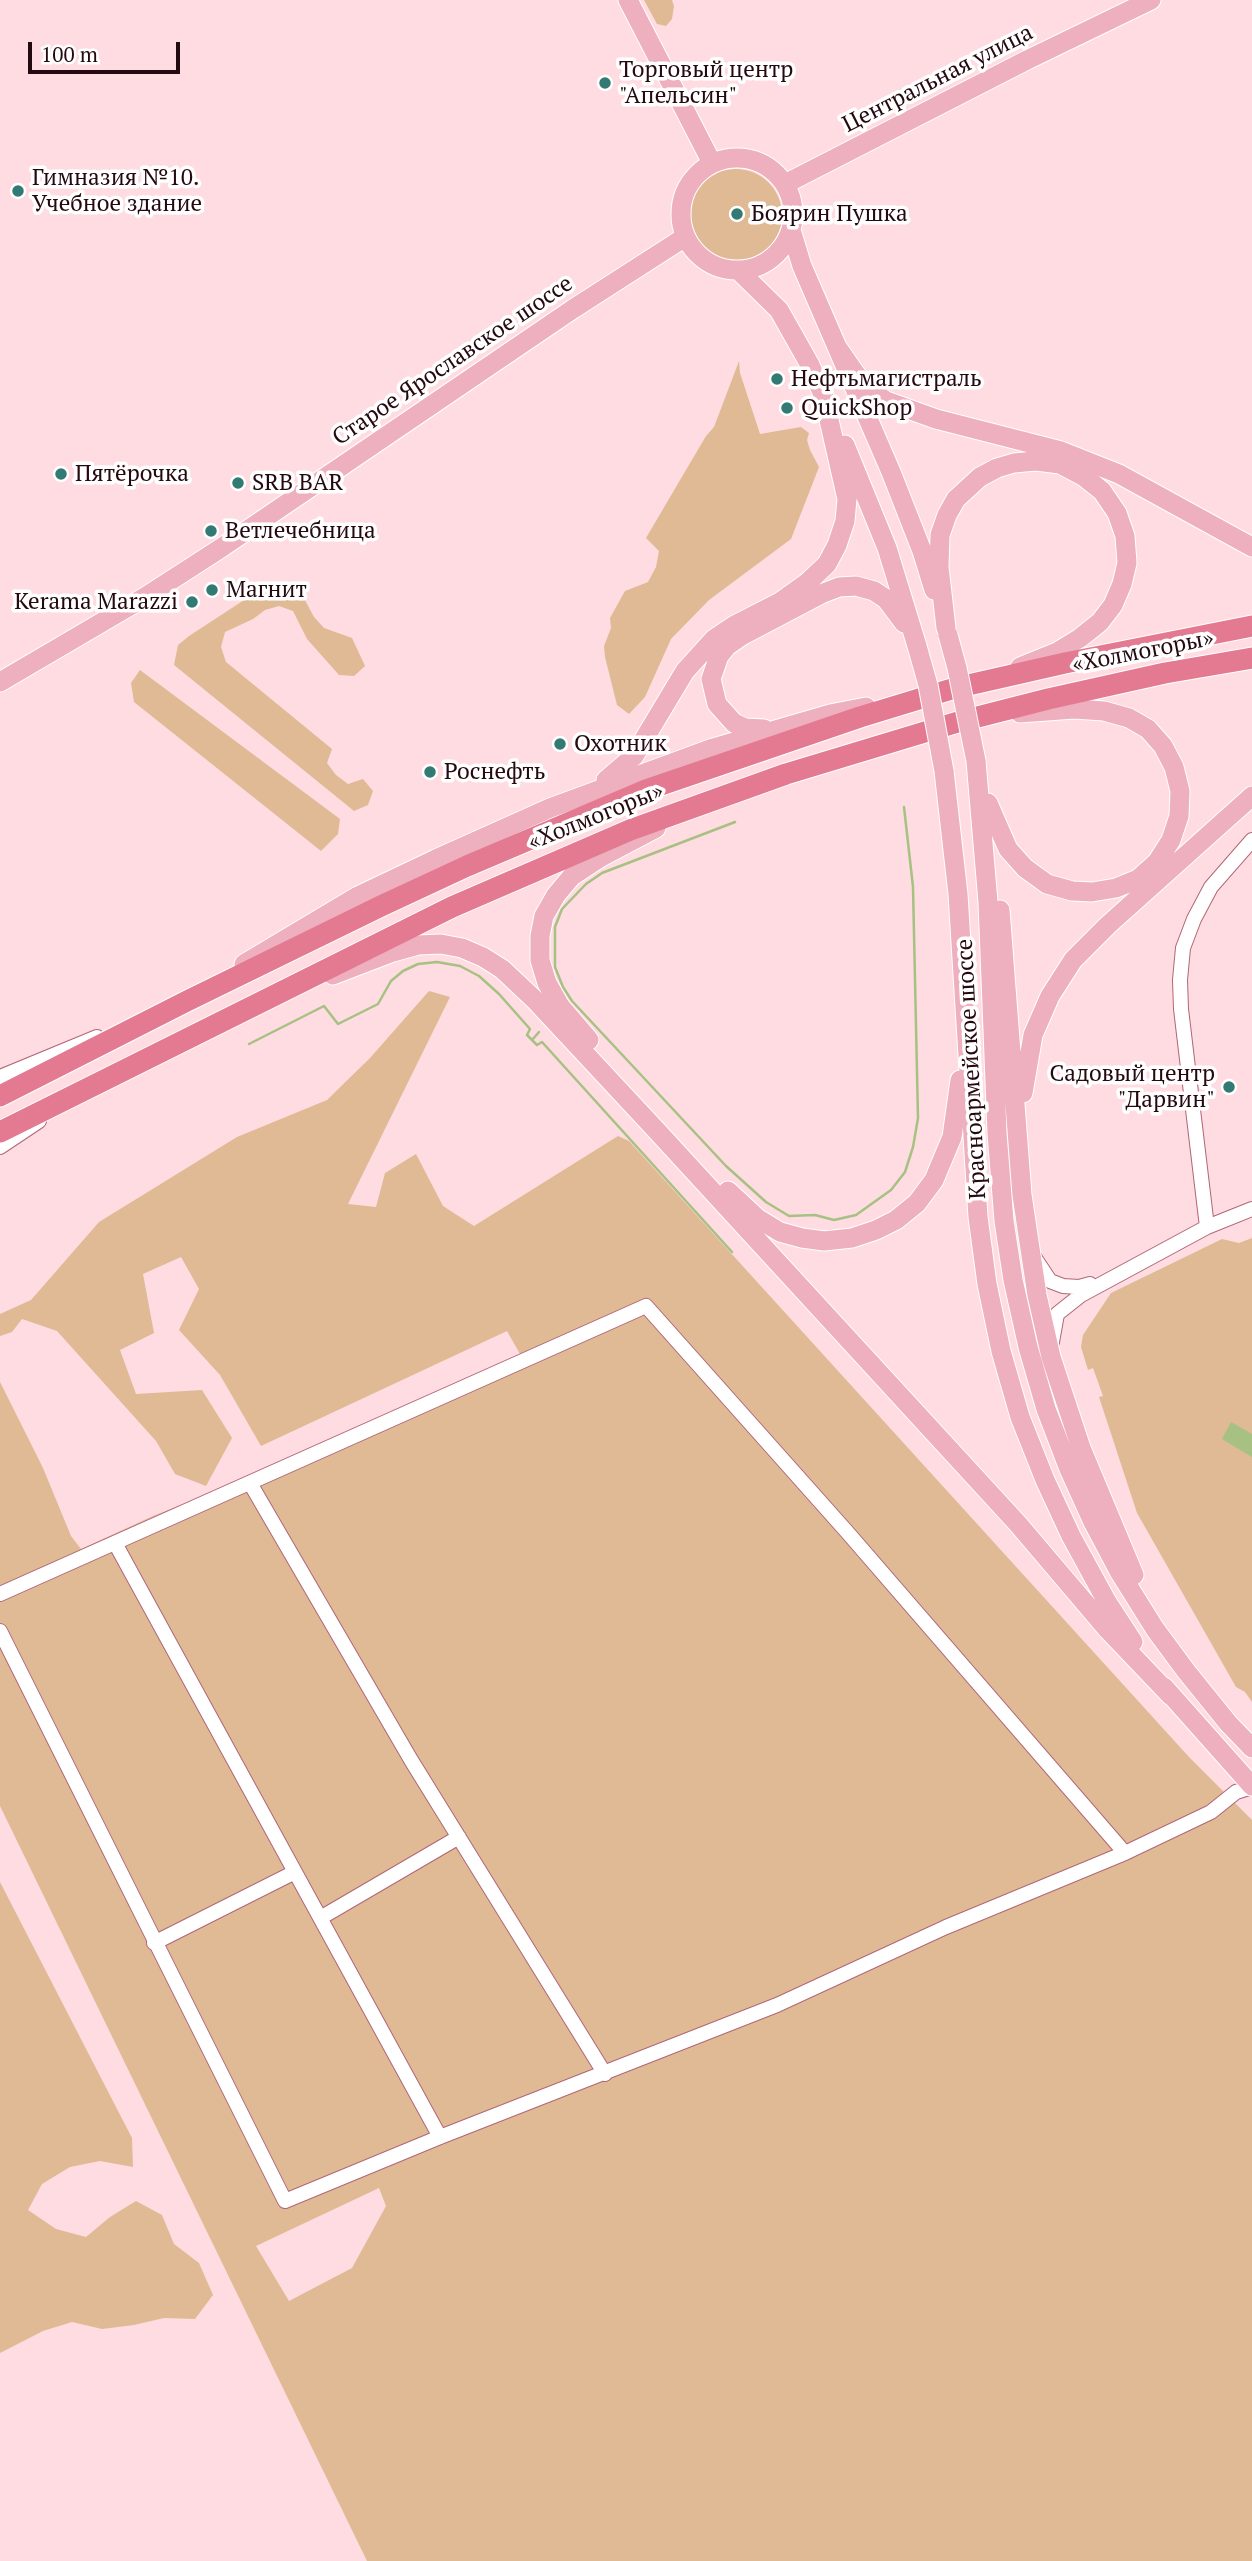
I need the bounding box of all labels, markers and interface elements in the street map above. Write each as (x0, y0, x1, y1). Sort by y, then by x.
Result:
street label: Центральная улица (838, 19, 1038, 139)
scale bar (32, 28, 184, 72)
text: 100 m (41, 40, 98, 68)
place label: Торговый центр "Апельсин" (619, 56, 793, 110)
marker: Торговый центр "Апельсин" (597, 75, 613, 91)
place label: Гимназия №10. Учебное здание (32, 164, 202, 218)
marker: Гимназия №10. Учебное здание (10, 183, 26, 199)
place label: Боярин Пушка (751, 200, 908, 228)
marker: Боярин Пушка (729, 206, 745, 222)
street label: Старое Ярославское шоссе (328, 270, 578, 452)
place label: Нефтьмагистраль (791, 365, 982, 393)
marker: Нефтьмагистраль (769, 371, 785, 387)
place label: QuickShop (801, 394, 912, 422)
marker: QuickShop (779, 400, 795, 416)
place label: Пятёрочка (75, 460, 189, 488)
marker: Пятёрочка (53, 466, 69, 482)
place label: SRB BAR (252, 469, 343, 497)
marker: SRB BAR (230, 475, 246, 491)
place label: Ветлечебница (225, 517, 376, 545)
marker: Ветлечебница (203, 523, 219, 539)
place label: Магнит (226, 576, 307, 604)
marker: Магнит (204, 582, 220, 598)
place label: Kerama Marazzi (14, 588, 178, 616)
marker: Kerama Marazzi (184, 594, 200, 610)
street label: «Холмогоры» (1070, 625, 1216, 679)
place label: Охотник (574, 730, 667, 758)
marker: Охотник (552, 736, 568, 752)
place label: Роснефть (444, 758, 545, 786)
marker: Роснефть (422, 764, 438, 780)
street label: «Холмогоры» (524, 777, 668, 857)
street label: Красноармейское шоссе (951, 938, 993, 1200)
place label: Садовый центр "Дарвин" (1050, 1060, 1215, 1114)
marker: Садовый центр "Дарвин" (1221, 1079, 1237, 1095)

